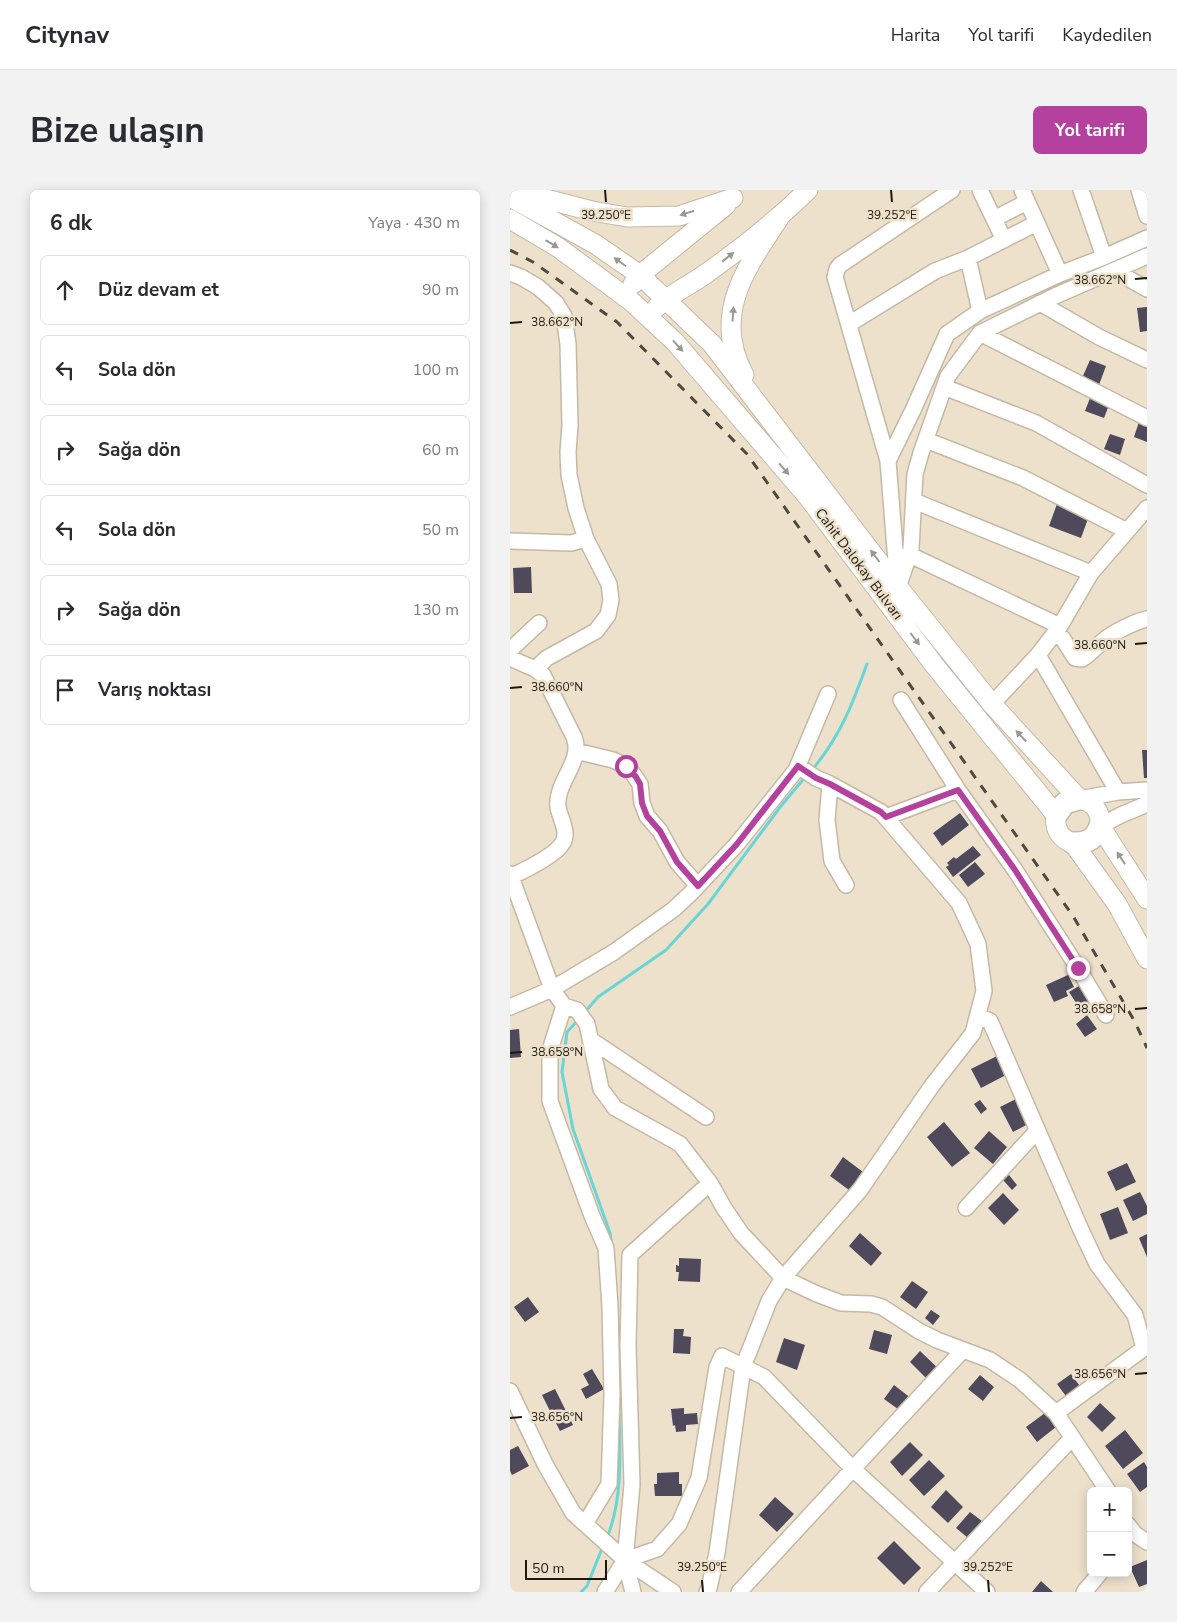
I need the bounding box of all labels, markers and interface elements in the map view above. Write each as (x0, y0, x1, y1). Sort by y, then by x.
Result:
text: Citynav (25, 19, 109, 51)
text: Harita (891, 23, 940, 47)
text: Yol tarifi (968, 23, 1034, 47)
text: Kaydedilen (1062, 23, 1152, 47)
button: Yol tarifi (1033, 106, 1147, 154)
text: Bize ulaşın (30, 107, 205, 154)
text: 39.250°E (581, 207, 631, 223)
text: 39.252°E (867, 207, 917, 223)
text: 6 dk (50, 209, 92, 237)
one-way arrow (679, 210, 694, 218)
text: Yaya · 430 m (368, 212, 460, 234)
one-way arrow (545, 240, 558, 249)
one-way arrow (721, 251, 734, 262)
one-way arrow (614, 257, 627, 267)
text: 38.662°N (1074, 272, 1126, 288)
icon: ahead (51, 276, 79, 304)
text: Düz devam et (98, 277, 219, 303)
text: 90 m (422, 279, 459, 301)
one-way arrow (729, 306, 737, 322)
text: 38.662°N (531, 314, 583, 330)
one-way arrow (672, 340, 684, 352)
icon: left (51, 356, 79, 384)
text: Sola dön (98, 357, 176, 383)
text: 100 m (412, 359, 459, 381)
icon: right (51, 436, 79, 464)
text: Sağa dön (98, 437, 181, 463)
text: 60 m (422, 439, 459, 461)
one-way arrow (779, 462, 790, 475)
street label: Cahit Dalokay Bulvarı (811, 504, 907, 624)
icon: left (51, 516, 79, 544)
text: Sola dön (98, 517, 176, 543)
text: 50 m (422, 519, 459, 541)
one-way arrow (869, 550, 880, 563)
icon: right (51, 596, 79, 624)
text: Sağa dön (98, 597, 181, 623)
text: 130 m (412, 599, 459, 621)
one-way arrow (910, 632, 920, 646)
text: 38.660°N (1074, 637, 1126, 653)
icon: arrive (51, 676, 79, 704)
text: Varış noktası (98, 677, 211, 703)
text: 38.660°N (531, 679, 583, 695)
one-way arrow (1015, 730, 1027, 742)
route start (615, 755, 638, 778)
one-way arrow (1116, 852, 1126, 865)
route end (1067, 957, 1090, 980)
text: 38.658°N (1074, 1001, 1126, 1017)
text: 38.658°N (531, 1044, 583, 1060)
text: 38.656°N (1074, 1366, 1126, 1382)
text: 38.656°N (531, 1409, 583, 1425)
map controls (1087, 1487, 1132, 1577)
button: + (1087, 1487, 1132, 1532)
button: − (1087, 1532, 1132, 1577)
scale bar (525, 1557, 608, 1580)
text: 50 m (532, 1559, 564, 1578)
text: 39.250°E (677, 1559, 727, 1575)
text: 39.252°E (963, 1559, 1013, 1575)

